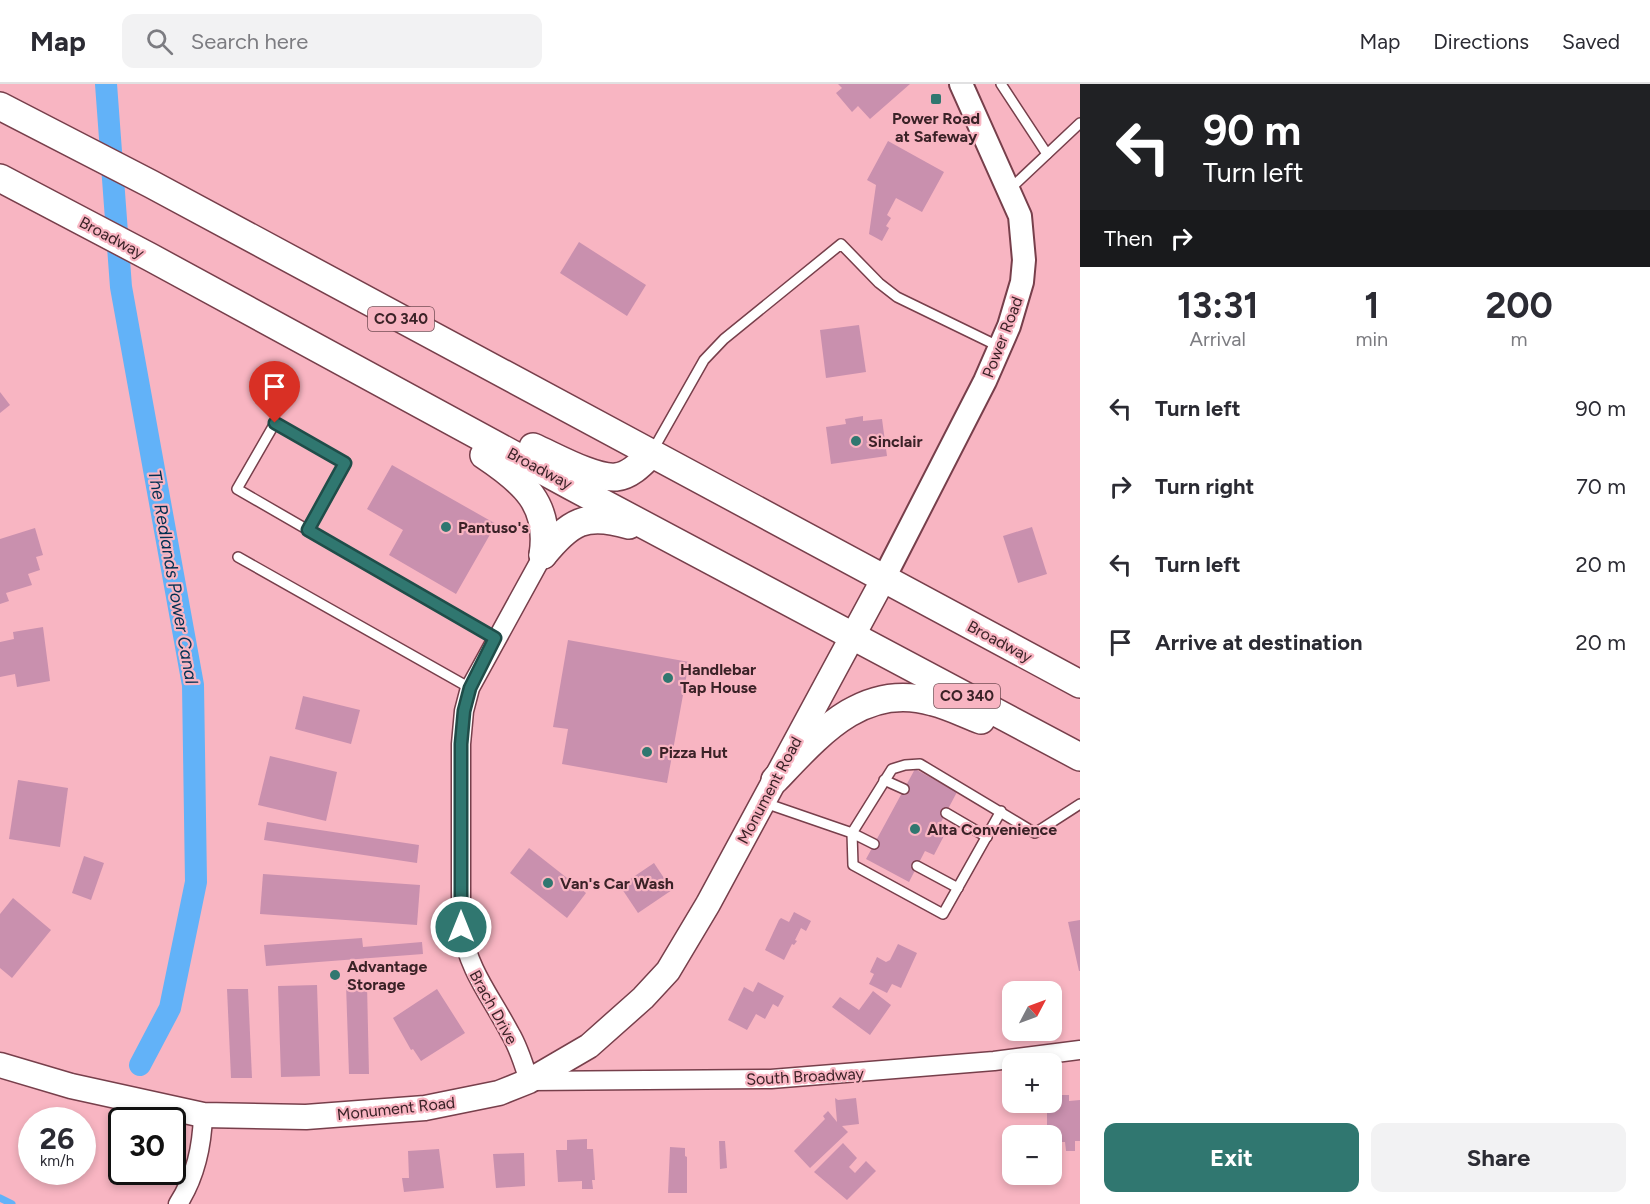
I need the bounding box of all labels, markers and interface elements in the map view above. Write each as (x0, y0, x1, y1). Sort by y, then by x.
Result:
search box (122, 14, 542, 68)
text: Map (30, 24, 86, 58)
icon: search (143, 25, 176, 58)
text: Search here (191, 28, 308, 55)
text: Map (1359, 29, 1400, 54)
text: Directions (1433, 29, 1529, 54)
text: Saved (1562, 29, 1620, 54)
marker: Power Road at Safeway (929, 92, 943, 106)
text: 90 m (1203, 105, 1301, 156)
icon: left (1104, 108, 1182, 186)
place label: Power Road at Safeway (892, 109, 980, 146)
text: Turn left (1203, 156, 1303, 189)
street label: Broadway (76, 212, 148, 263)
icon: right (1165, 222, 1198, 255)
text: Then (1104, 225, 1153, 252)
text: 13:31 (1177, 284, 1258, 327)
text: 1 (1364, 284, 1379, 327)
text: 200 (1485, 284, 1553, 327)
street label: Power Road (978, 294, 1027, 380)
road number: CO 340 (368, 307, 434, 331)
text: Arrival (1189, 327, 1246, 351)
text: min (1355, 327, 1388, 351)
text: m (1511, 327, 1528, 351)
pin (249, 361, 300, 423)
icon: arrive (258, 370, 291, 403)
icon: left (1104, 392, 1137, 425)
text: Turn left (1155, 395, 1241, 422)
text: 90 m (1575, 395, 1626, 422)
place label: Sinclair (868, 432, 922, 451)
marker: Sinclair (849, 434, 863, 448)
street label: Broadway (504, 443, 576, 494)
water label: The Redlands Power Canal (143, 468, 203, 687)
icon: right (1104, 470, 1137, 503)
text: Turn right (1155, 473, 1254, 500)
text: 70 m (1576, 473, 1626, 500)
place label: Pantuso's (458, 518, 529, 537)
marker: Pantuso's (439, 520, 453, 534)
icon: left (1104, 548, 1137, 581)
text: Turn left (1155, 551, 1241, 578)
text: 20 m (1575, 551, 1626, 578)
street label: Broadway (964, 616, 1036, 667)
icon: arrive (1104, 626, 1137, 659)
text: Arrive at destination (1155, 629, 1363, 656)
text: 20 m (1575, 629, 1626, 656)
place label: Handlebar Tap House (680, 660, 757, 697)
marker: Handlebar Tap House (661, 671, 675, 685)
road number: CO 340 (934, 684, 1000, 708)
street label: Monument Road (733, 733, 806, 847)
place label: Pizza Hut (659, 743, 728, 762)
marker: Pizza Hut (640, 745, 654, 759)
place label: Alta Convenience (927, 820, 1057, 839)
marker: Alta Convenience (908, 822, 922, 836)
place label: Van's Car Wash (560, 874, 674, 893)
marker: Van's Car Wash (541, 876, 555, 890)
position arrow (429, 895, 493, 959)
place label: Advantage Storage (347, 957, 427, 994)
street label: Brach Drive (465, 967, 522, 1048)
marker: Advantage Storage (328, 968, 342, 982)
north arrow (1002, 981, 1062, 1041)
map controls (1002, 981, 1062, 1185)
button: + (1002, 1053, 1062, 1113)
street label: South Broadway (746, 1064, 865, 1089)
street label: Monument Road (336, 1093, 456, 1124)
speed limit sign: 30 (108, 1107, 186, 1185)
text: 26 (40, 1120, 74, 1157)
button: Exit (1104, 1123, 1359, 1192)
button: Share (1371, 1123, 1626, 1192)
button: − (1002, 1125, 1062, 1185)
text: km/h (40, 1152, 74, 1170)

